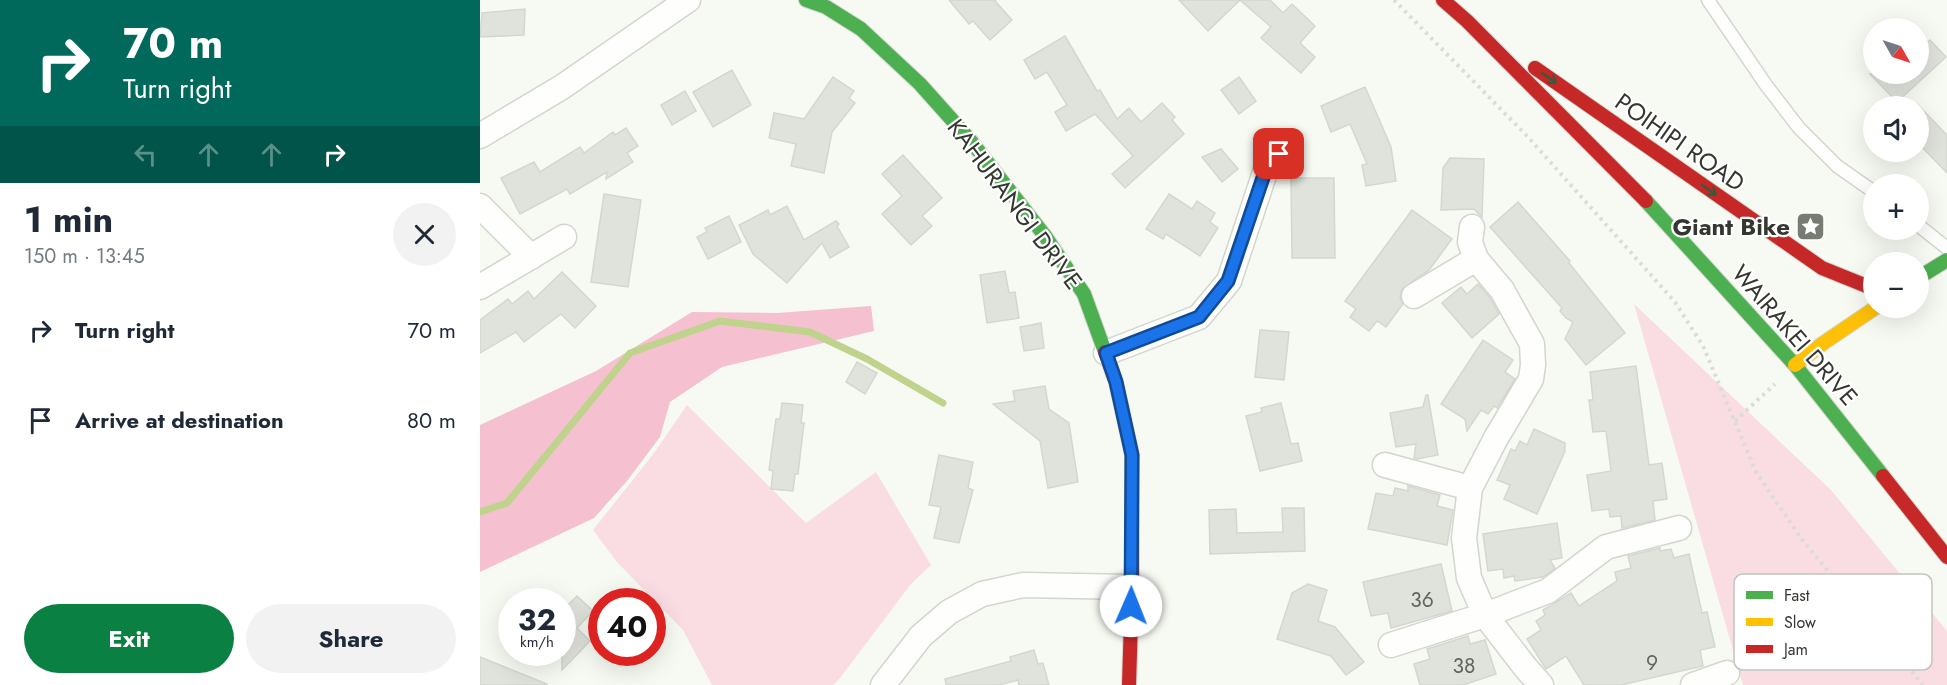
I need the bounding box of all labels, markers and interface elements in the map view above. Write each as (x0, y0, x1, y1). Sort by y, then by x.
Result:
text: 70 m (123, 13, 223, 74)
north arrow (1863, 18, 1929, 84)
map controls (1863, 18, 1929, 318)
icon: right (24, 24, 102, 102)
text: Turn right (123, 69, 231, 108)
one-way arrow (1541, 72, 1557, 84)
street label: POIHIPI ROAD (1608, 84, 1752, 200)
button: sound (1863, 96, 1929, 162)
street label: KAHURANGI DRIVE (939, 111, 1091, 297)
pin (1253, 128, 1304, 179)
icon: arrive (1262, 137, 1295, 170)
icon: left (129, 138, 162, 171)
icon: ahead (192, 138, 225, 171)
icon: ahead (255, 138, 288, 171)
icon: right (318, 138, 351, 171)
button: + (1863, 174, 1929, 240)
one-way arrow (1701, 184, 1717, 196)
text: 1 min (24, 193, 113, 245)
button: close (393, 203, 456, 266)
place label: Giant Bike (1672, 209, 1790, 244)
place icon: Giant Bike (1795, 210, 1827, 242)
text: 150 m · 13:45 (24, 242, 145, 271)
button: − (1863, 252, 1929, 318)
street label: WAIRAKEI DRIVE (1724, 257, 1866, 413)
icon: right (24, 314, 57, 347)
text: Turn right (75, 314, 175, 346)
text: 70 m (407, 314, 456, 346)
icon: arrive (24, 404, 57, 437)
text: Arrive at destination (75, 404, 284, 436)
text: 80 m (407, 404, 456, 436)
position arrow (1099, 574, 1163, 638)
legend (1734, 574, 1932, 670)
text: Fast (1784, 584, 1810, 607)
house number: 36 (1410, 585, 1434, 615)
speed limit sign: 40 (588, 588, 666, 666)
text: 32 (518, 598, 556, 641)
button: Exit (24, 604, 234, 673)
button: Share (246, 604, 456, 673)
text: Slow (1784, 611, 1816, 634)
text: km/h (520, 631, 554, 653)
text: Jam (1782, 638, 1808, 661)
house number: 9 (1646, 648, 1658, 678)
house number: 38 (1453, 651, 1475, 681)

